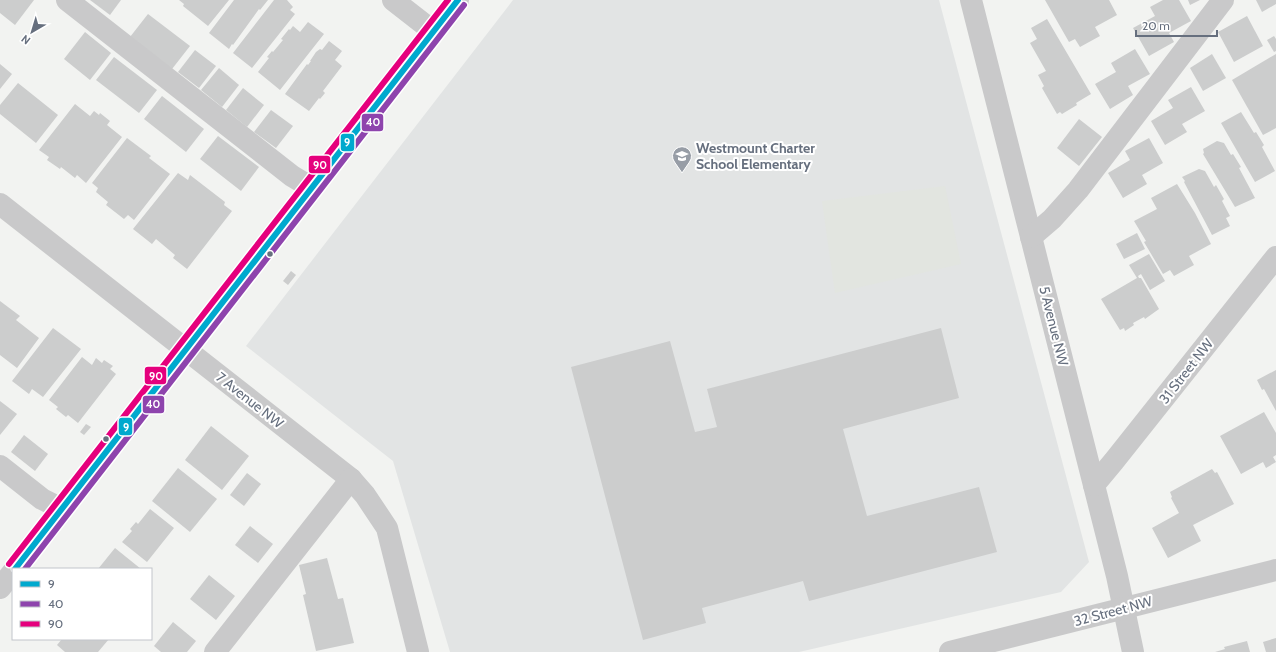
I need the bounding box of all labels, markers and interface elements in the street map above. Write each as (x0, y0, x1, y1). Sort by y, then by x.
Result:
north arrow (12, 12, 52, 52)
scale bar (1136, 12, 1217, 38)
text: 20 m (1142, 18, 1170, 33)
text: N (18, 32, 33, 48)
line badge: 40 (361, 113, 384, 132)
text: 40 (366, 115, 381, 129)
line badge: 9 (340, 133, 355, 152)
text: 9 (344, 135, 350, 149)
place label: Westmount Charter School Elementary (696, 139, 815, 173)
school or university icon: Westmount Charter School Elementary (671, 145, 693, 173)
line badge: 90 (308, 155, 331, 174)
text: 90 (313, 158, 327, 172)
unlabelled marker (265, 249, 275, 259)
street label: 5 Avenue NW (1035, 284, 1073, 368)
street label: 31 Street NW (1155, 334, 1217, 407)
line badge: 90 (144, 366, 167, 385)
street label: 7 Avenue NW (213, 368, 288, 432)
text: 90 (149, 369, 163, 383)
line badge: 40 (142, 395, 165, 414)
text: 40 (146, 397, 161, 411)
line badge: 9 (118, 417, 133, 436)
text: 9 (123, 420, 129, 434)
unlabelled marker (101, 434, 111, 444)
legend (12, 568, 152, 640)
text: 9 (48, 576, 55, 591)
street label: 32 Street NW (1072, 592, 1155, 630)
text: 40 (48, 596, 63, 611)
text: 90 (48, 616, 63, 631)

